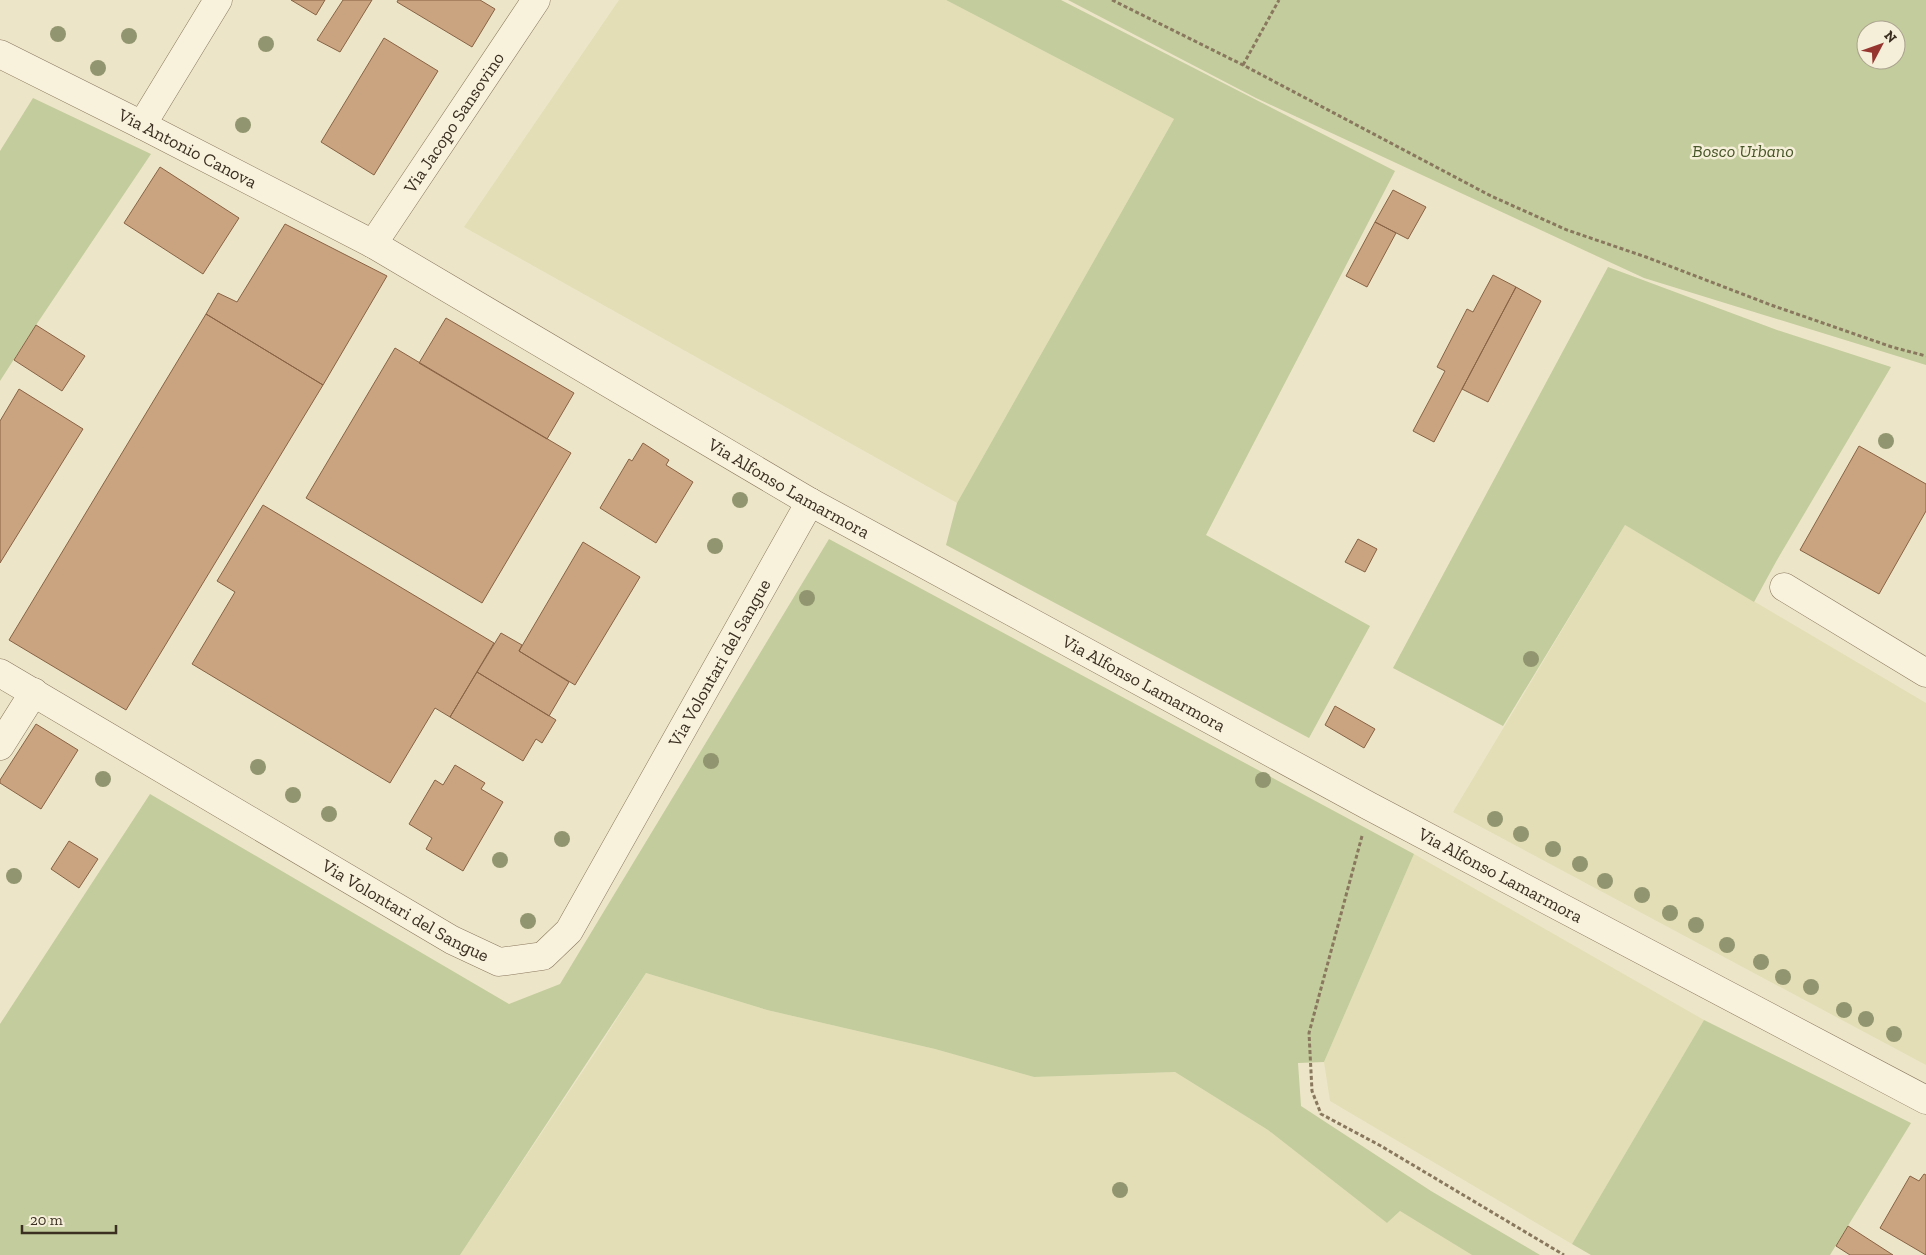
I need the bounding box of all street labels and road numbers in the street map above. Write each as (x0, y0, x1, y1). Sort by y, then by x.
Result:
street label: Via Jacopo Sansovino (398, 48, 509, 198)
street label: Via Antonio Canova (114, 103, 261, 193)
street label: Via Alfonso Lamarmora (703, 433, 874, 544)
street label: Via Volontari del Sangue (663, 575, 776, 751)
street label: Via Alfonso Lamarmora (1057, 630, 1230, 737)
street label: Via Alfonso Lamarmora (1414, 822, 1587, 928)
street label: Via Volontari del Sangue (317, 854, 492, 967)

